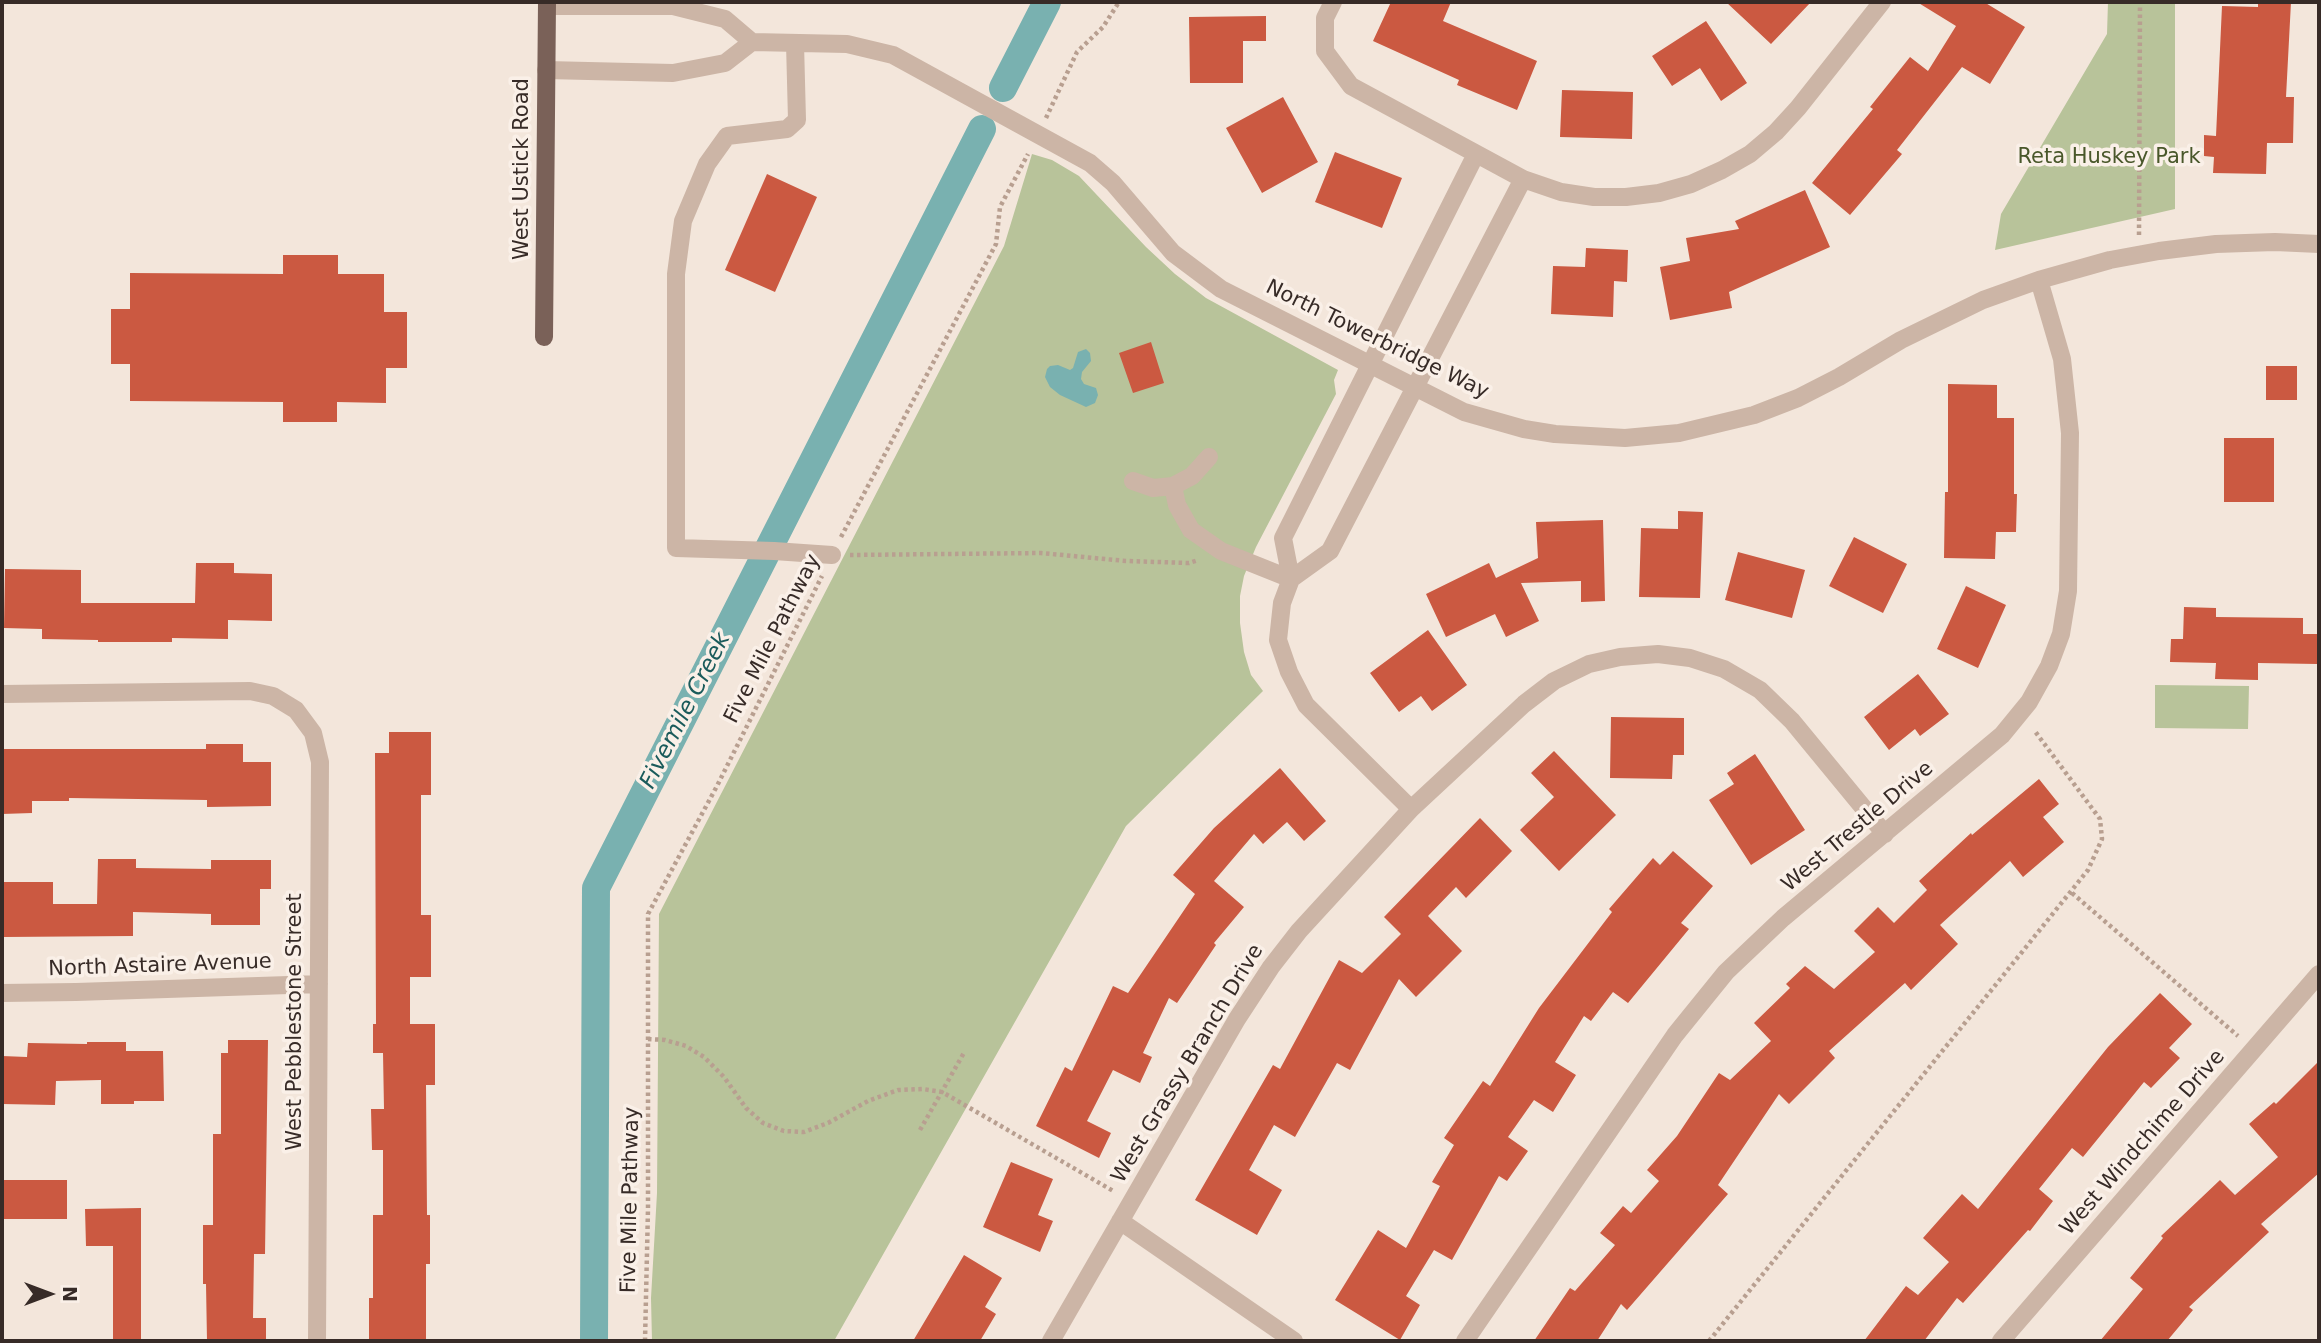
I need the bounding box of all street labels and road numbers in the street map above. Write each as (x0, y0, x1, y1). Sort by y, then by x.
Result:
street label: West Ustick Road (510, 78, 536, 260)
street label: North Towerbridge Way (1261, 275, 1493, 405)
street label: Five Mile Pathway (719, 550, 827, 728)
street label: West Trestle Drive (1777, 756, 1939, 898)
street label: West Pebblestone Street (283, 893, 309, 1151)
street label: West Grassy Branch Drive (1107, 940, 1269, 1188)
street label: North Astaire Avenue (48, 950, 272, 982)
street label: West Windchime Drive (2055, 1045, 2231, 1241)
street label: Five Mile Pathway (617, 1107, 645, 1293)

